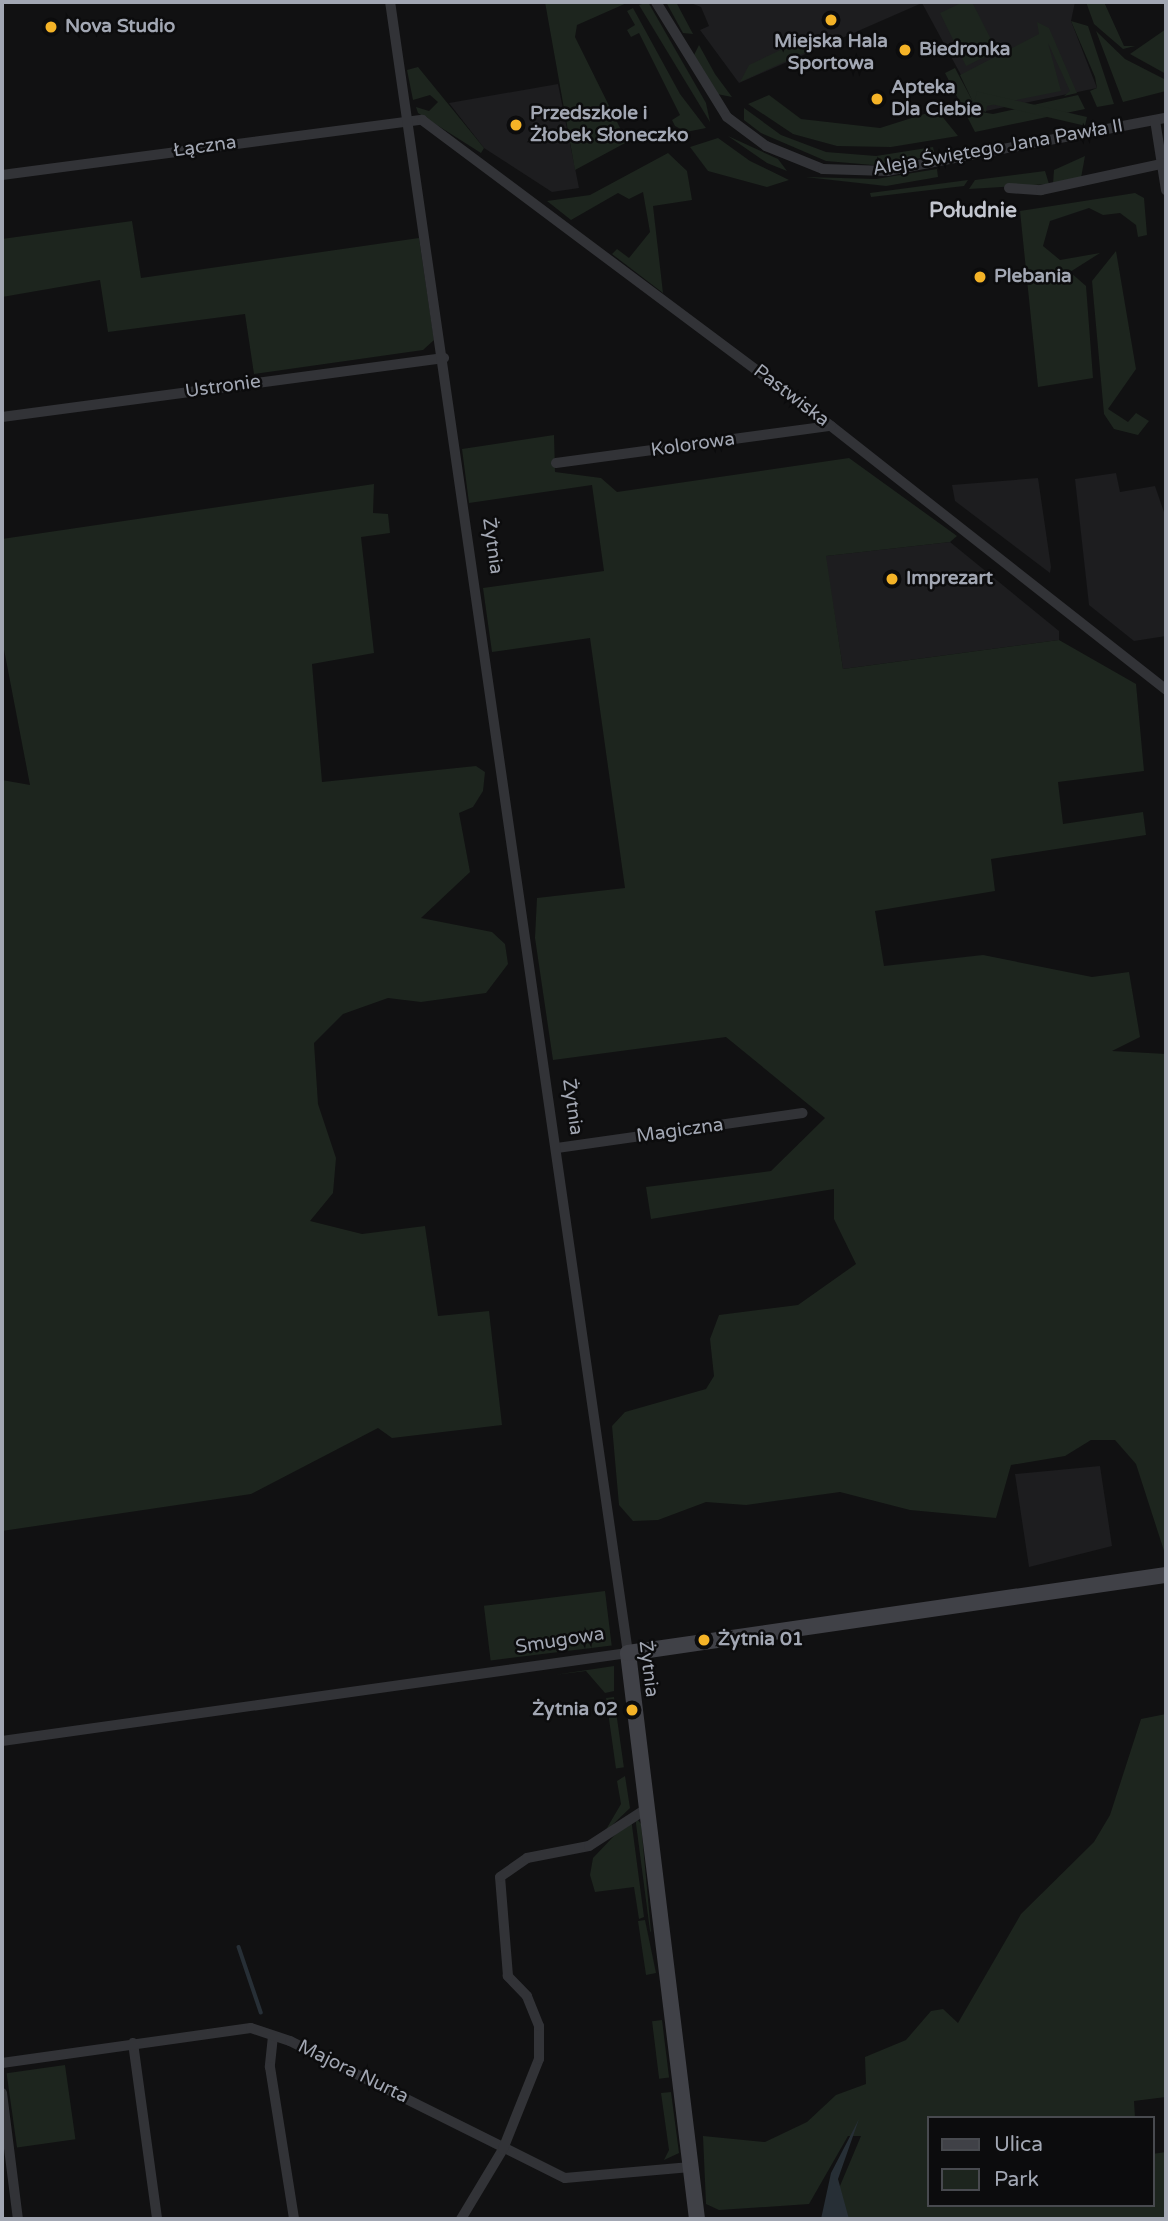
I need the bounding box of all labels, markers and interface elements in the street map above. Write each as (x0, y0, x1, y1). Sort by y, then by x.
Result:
marker: Miejska Hala Sportowa (823, 12, 839, 28)
place label: Nova Studio (65, 16, 175, 38)
marker: Nova Studio (43, 19, 59, 35)
place label: Miejska Hala Sportowa (774, 31, 888, 75)
place label: Biedronka (919, 39, 1010, 61)
marker: Biedronka (897, 42, 913, 58)
place label: Apteka Dla Ciebie (891, 77, 982, 121)
marker: Apteka Dla Ciebie (869, 91, 885, 107)
place label: Przedszkole i Żłobek Słoneczko (530, 103, 688, 147)
street label: Aleja Świętego Jana Pawła II (871, 115, 1125, 181)
marker: Przedszkole i Żłobek Słoneczko (508, 117, 524, 133)
street label: Łączna (172, 131, 238, 163)
district label: Południe (929, 198, 1017, 224)
place label: Plebania (994, 266, 1072, 288)
marker: Plebania (972, 269, 988, 285)
street label: Pastwiska (749, 360, 833, 432)
street label: Ustronie (184, 370, 262, 404)
street label: Kolorowa (650, 428, 736, 462)
street label: Żytnia (477, 516, 507, 576)
place label: Imprezart (906, 568, 993, 590)
marker: Imprezart (884, 571, 900, 587)
street label: Żytnia (557, 1077, 587, 1137)
street label: Magiczna (635, 1114, 725, 1148)
street label: Smugowa (514, 1623, 606, 1659)
place label: Żytnia 01 (718, 1629, 804, 1651)
marker: Żytnia 01 (696, 1632, 712, 1648)
street label: Żytnia (633, 1639, 663, 1699)
place label: Żytnia 02 (532, 1699, 618, 1721)
marker: Żytnia 02 (624, 1702, 640, 1718)
street label: Majora Nurta (294, 2035, 412, 2109)
legend (926, 2116, 1154, 2207)
text: Ulica (994, 2132, 1043, 2157)
text: Park (994, 2167, 1039, 2192)

